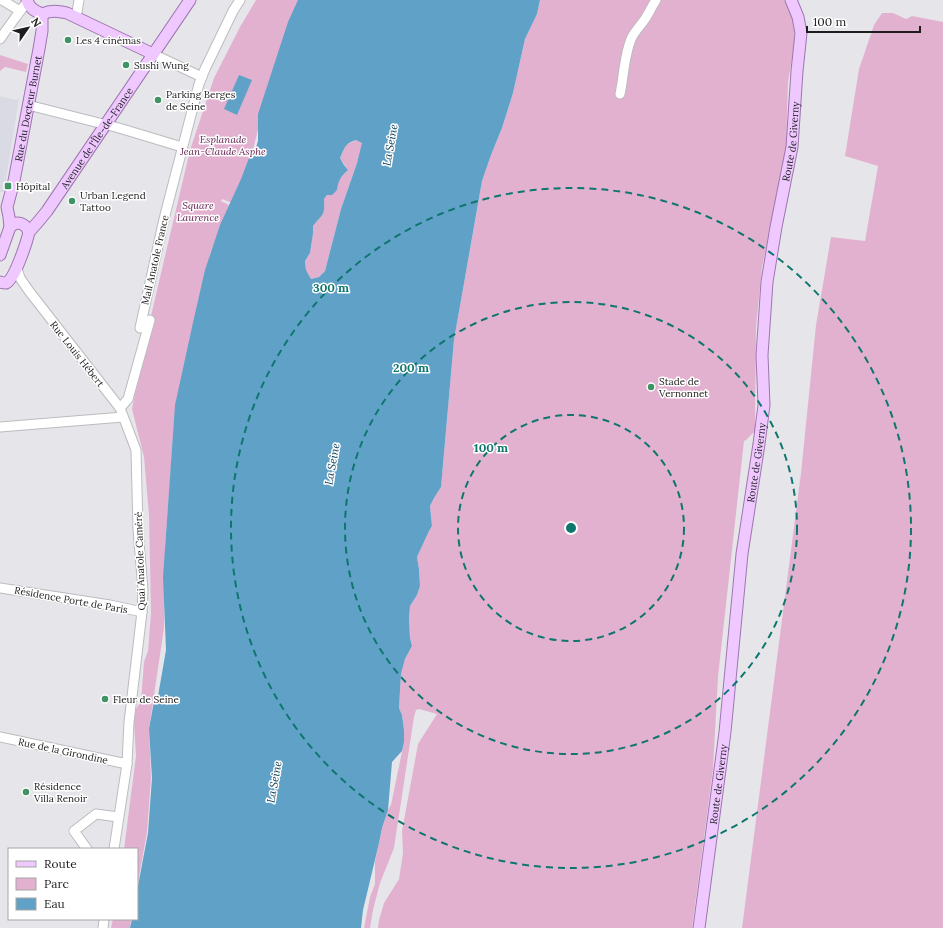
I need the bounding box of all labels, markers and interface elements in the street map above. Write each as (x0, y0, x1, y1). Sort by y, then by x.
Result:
north arrow (8, 8, 48, 48)
scale bar (807, 8, 920, 34)
text: 100 m (813, 14, 846, 29)
text: N (28, 15, 45, 30)
place label: Les 4 cinémas (76, 34, 141, 47)
marker: Les 4 cinémas (63, 35, 73, 45)
street label: Rue du Docteur Burnet (11, 54, 44, 163)
place label: Sushi Wung (134, 59, 189, 72)
marker: Sushi Wung (121, 60, 131, 70)
street label: Avenue de l'Île-de-France (57, 84, 136, 192)
place label: Parking Berges de Seine (166, 88, 236, 113)
marker: Parking Berges de Seine (153, 95, 163, 105)
street label: Route de Giverny (779, 100, 802, 183)
water label: La Seine (379, 123, 401, 167)
park label: Esplanade Jean-Claude Asphe (179, 133, 266, 158)
place label: Hôpital (16, 180, 50, 193)
marker: Hôpital (3, 181, 13, 191)
place label: Urban Legend Tattoo (80, 189, 146, 214)
marker: Urban Legend Tattoo (67, 196, 77, 206)
park label: Square Laurence (177, 199, 219, 224)
street label: Mail Anatole France (138, 213, 172, 306)
text: 300 m (313, 280, 349, 295)
street label: Rue Louis Hébert (47, 318, 107, 390)
text: 200 m (393, 360, 429, 375)
place label: Stade de Vernonnet (658, 375, 708, 400)
marker: Stade de Vernonnet (646, 382, 656, 392)
street label: Route de Giverny (744, 421, 768, 503)
text: 100 m (474, 440, 508, 455)
water label: La Seine (321, 442, 343, 486)
street label: Quai Anatole Caméré (132, 511, 148, 611)
centre of rings (564, 521, 578, 535)
street label: Résidence Porte de Paris (13, 584, 129, 616)
place label: Fleur de Seine (113, 693, 180, 706)
marker: Fleur de Seine (100, 694, 110, 704)
street label: Rue de la Girondine (17, 735, 110, 767)
street label: Route de Giverny (706, 743, 730, 825)
water label: La Seine (263, 760, 285, 804)
place label: Résidence Villa Renoir (33, 780, 88, 805)
marker: Résidence Villa Renoir (21, 787, 31, 797)
legend (8, 848, 138, 920)
text: Route (44, 856, 77, 871)
text: Parc (44, 876, 69, 891)
text: Eau (44, 896, 65, 911)

